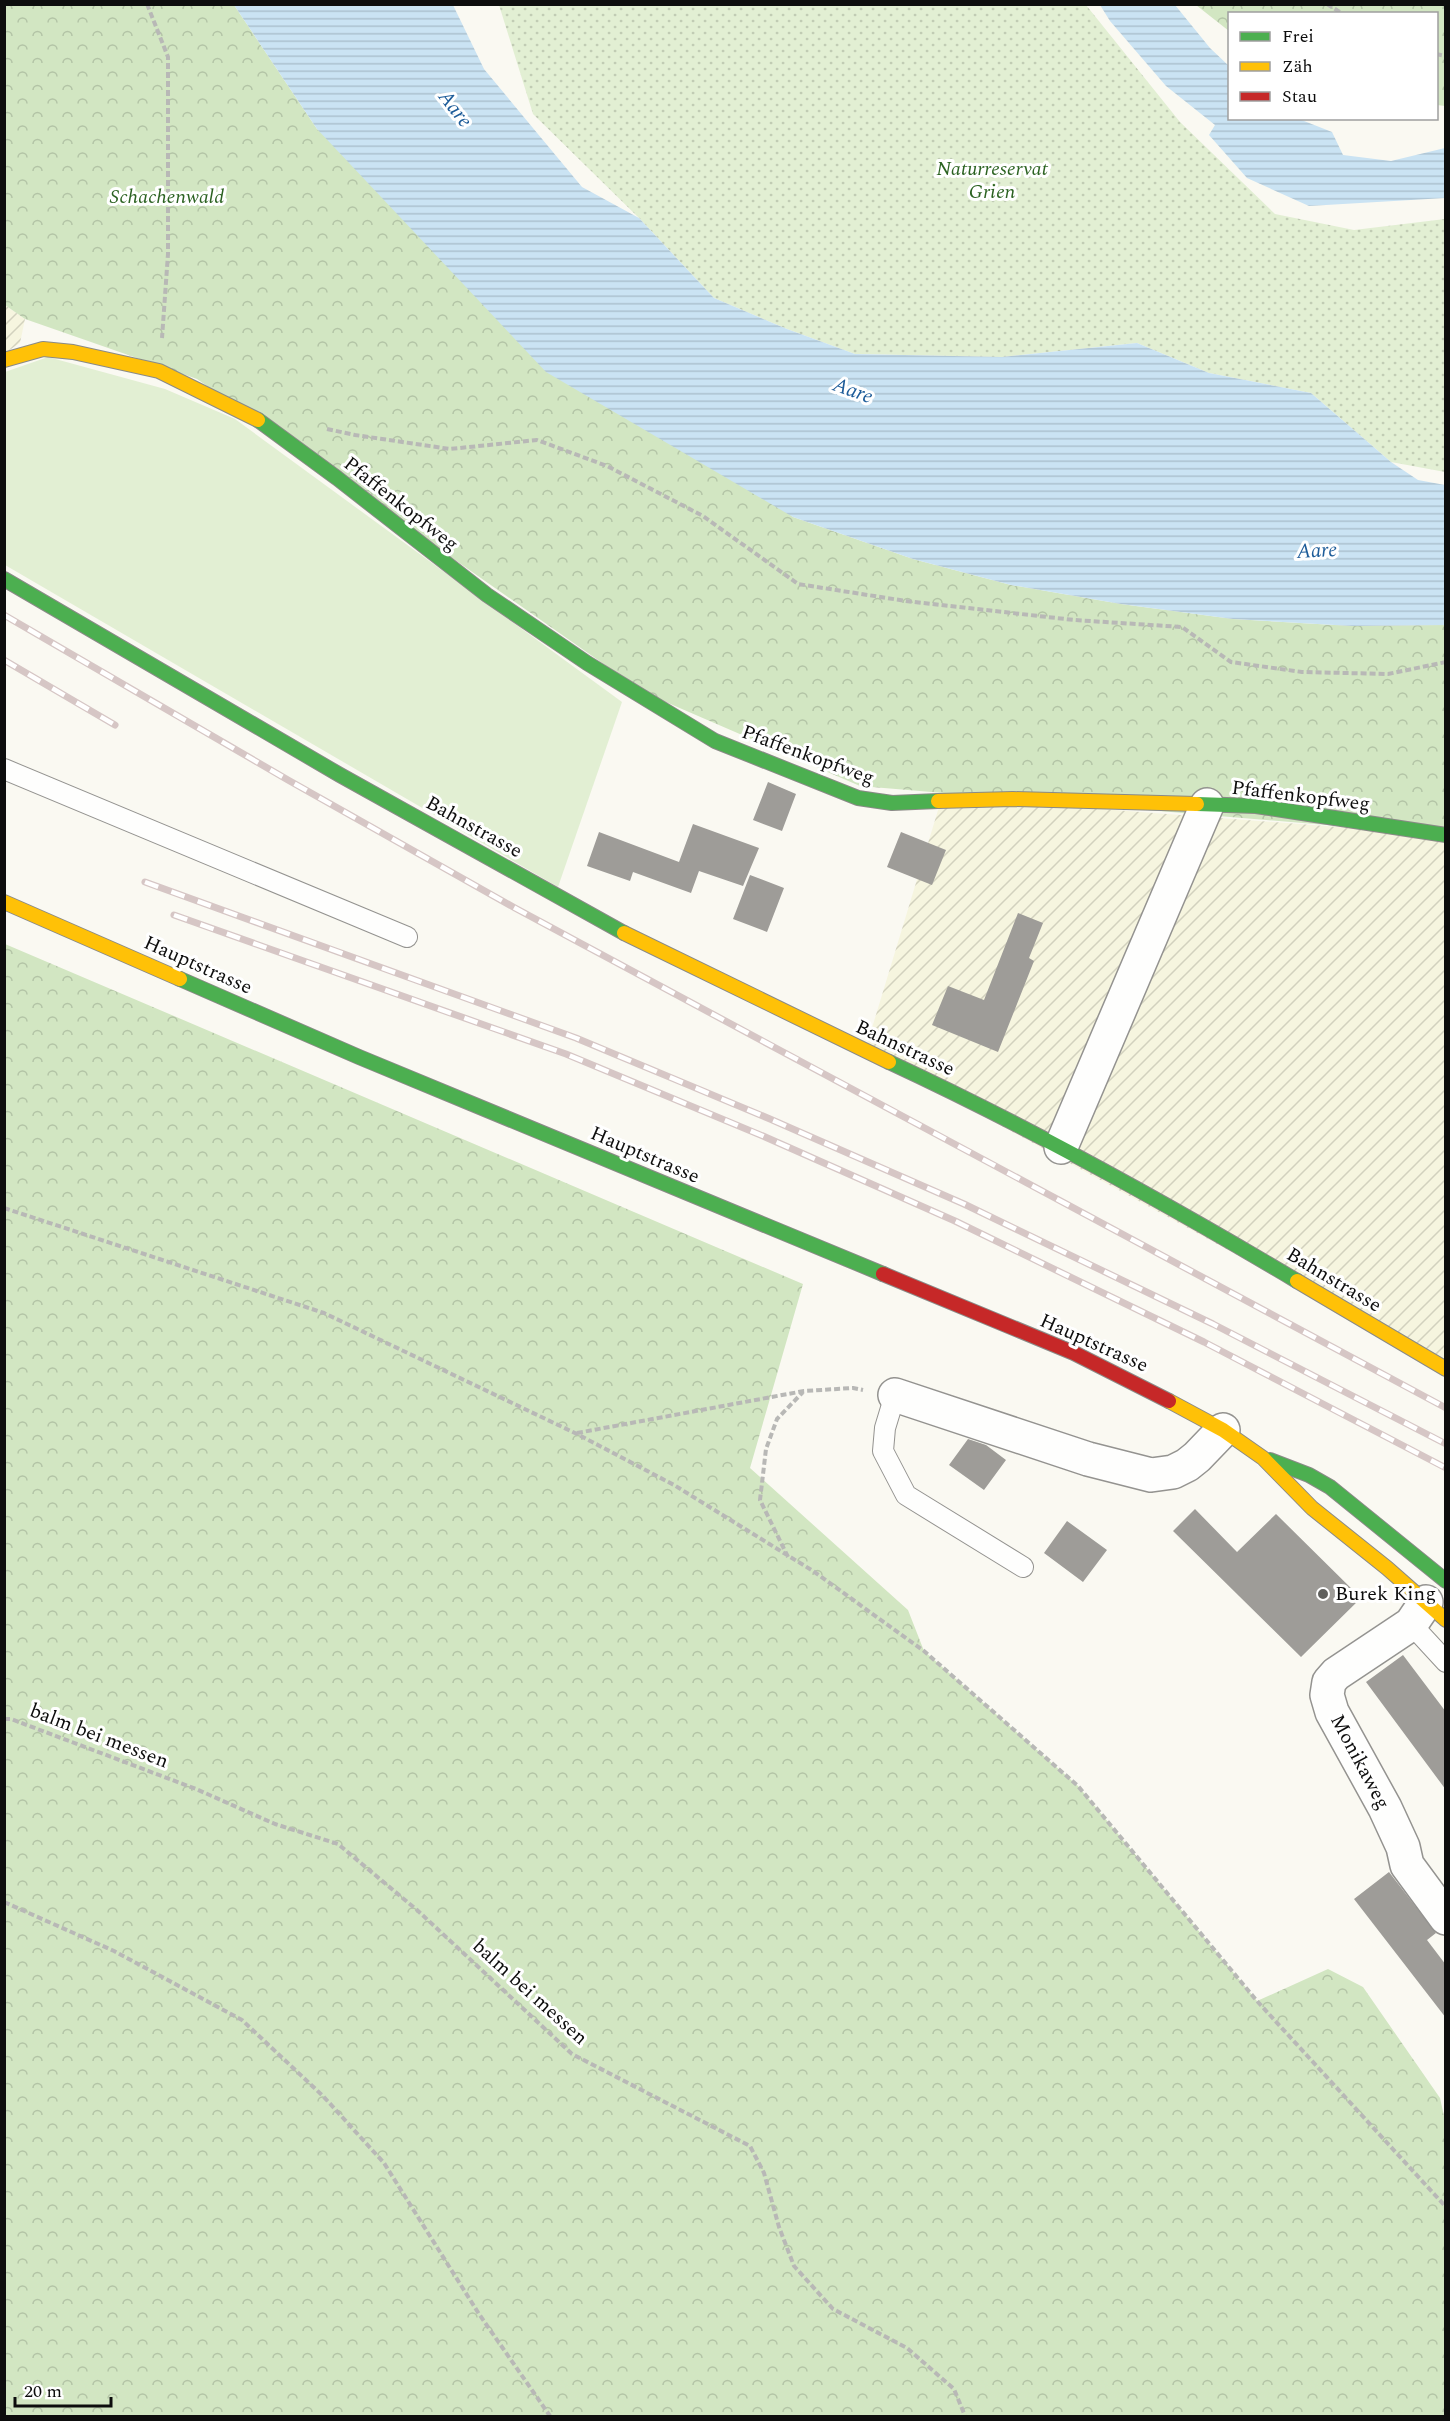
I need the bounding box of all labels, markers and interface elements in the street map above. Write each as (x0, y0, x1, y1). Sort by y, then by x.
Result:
legend (1228, 12, 1438, 120)
text: Frei (1282, 23, 1314, 50)
text: Zäh (1282, 53, 1313, 80)
water label: Aare (429, 82, 480, 135)
text: Stau (1282, 83, 1317, 110)
park label: Naturreservat Grien (936, 154, 1049, 207)
park label: Schachenwald (110, 182, 224, 212)
water label: Aare (827, 369, 878, 413)
street label: Pfaffenkopfweg (337, 449, 465, 559)
water label: Aare (1295, 534, 1338, 568)
street label: Pfaffenkopfweg (737, 717, 879, 793)
street label: Pfaffenkopfweg (1230, 773, 1372, 819)
street label: Bahnstrasse (420, 788, 528, 866)
street label: Hauptstrasse (139, 928, 257, 1002)
street label: Bahnstrasse (850, 1012, 960, 1084)
street label: Hauptstrasse (586, 1119, 704, 1191)
street label: Bahnstrasse (1281, 1240, 1387, 1320)
street label: Hauptstrasse (1035, 1306, 1153, 1380)
place label: Burek King (1335, 1579, 1436, 1609)
marker: Burek King (1316, 1587, 1330, 1601)
street label: balm bei messen (25, 1696, 173, 1776)
street label: Monikaweg (1322, 1709, 1398, 1815)
street label: balm bei messen (465, 1932, 595, 2052)
scale bar (15, 2370, 111, 2408)
text: 20 m (24, 2378, 62, 2405)

